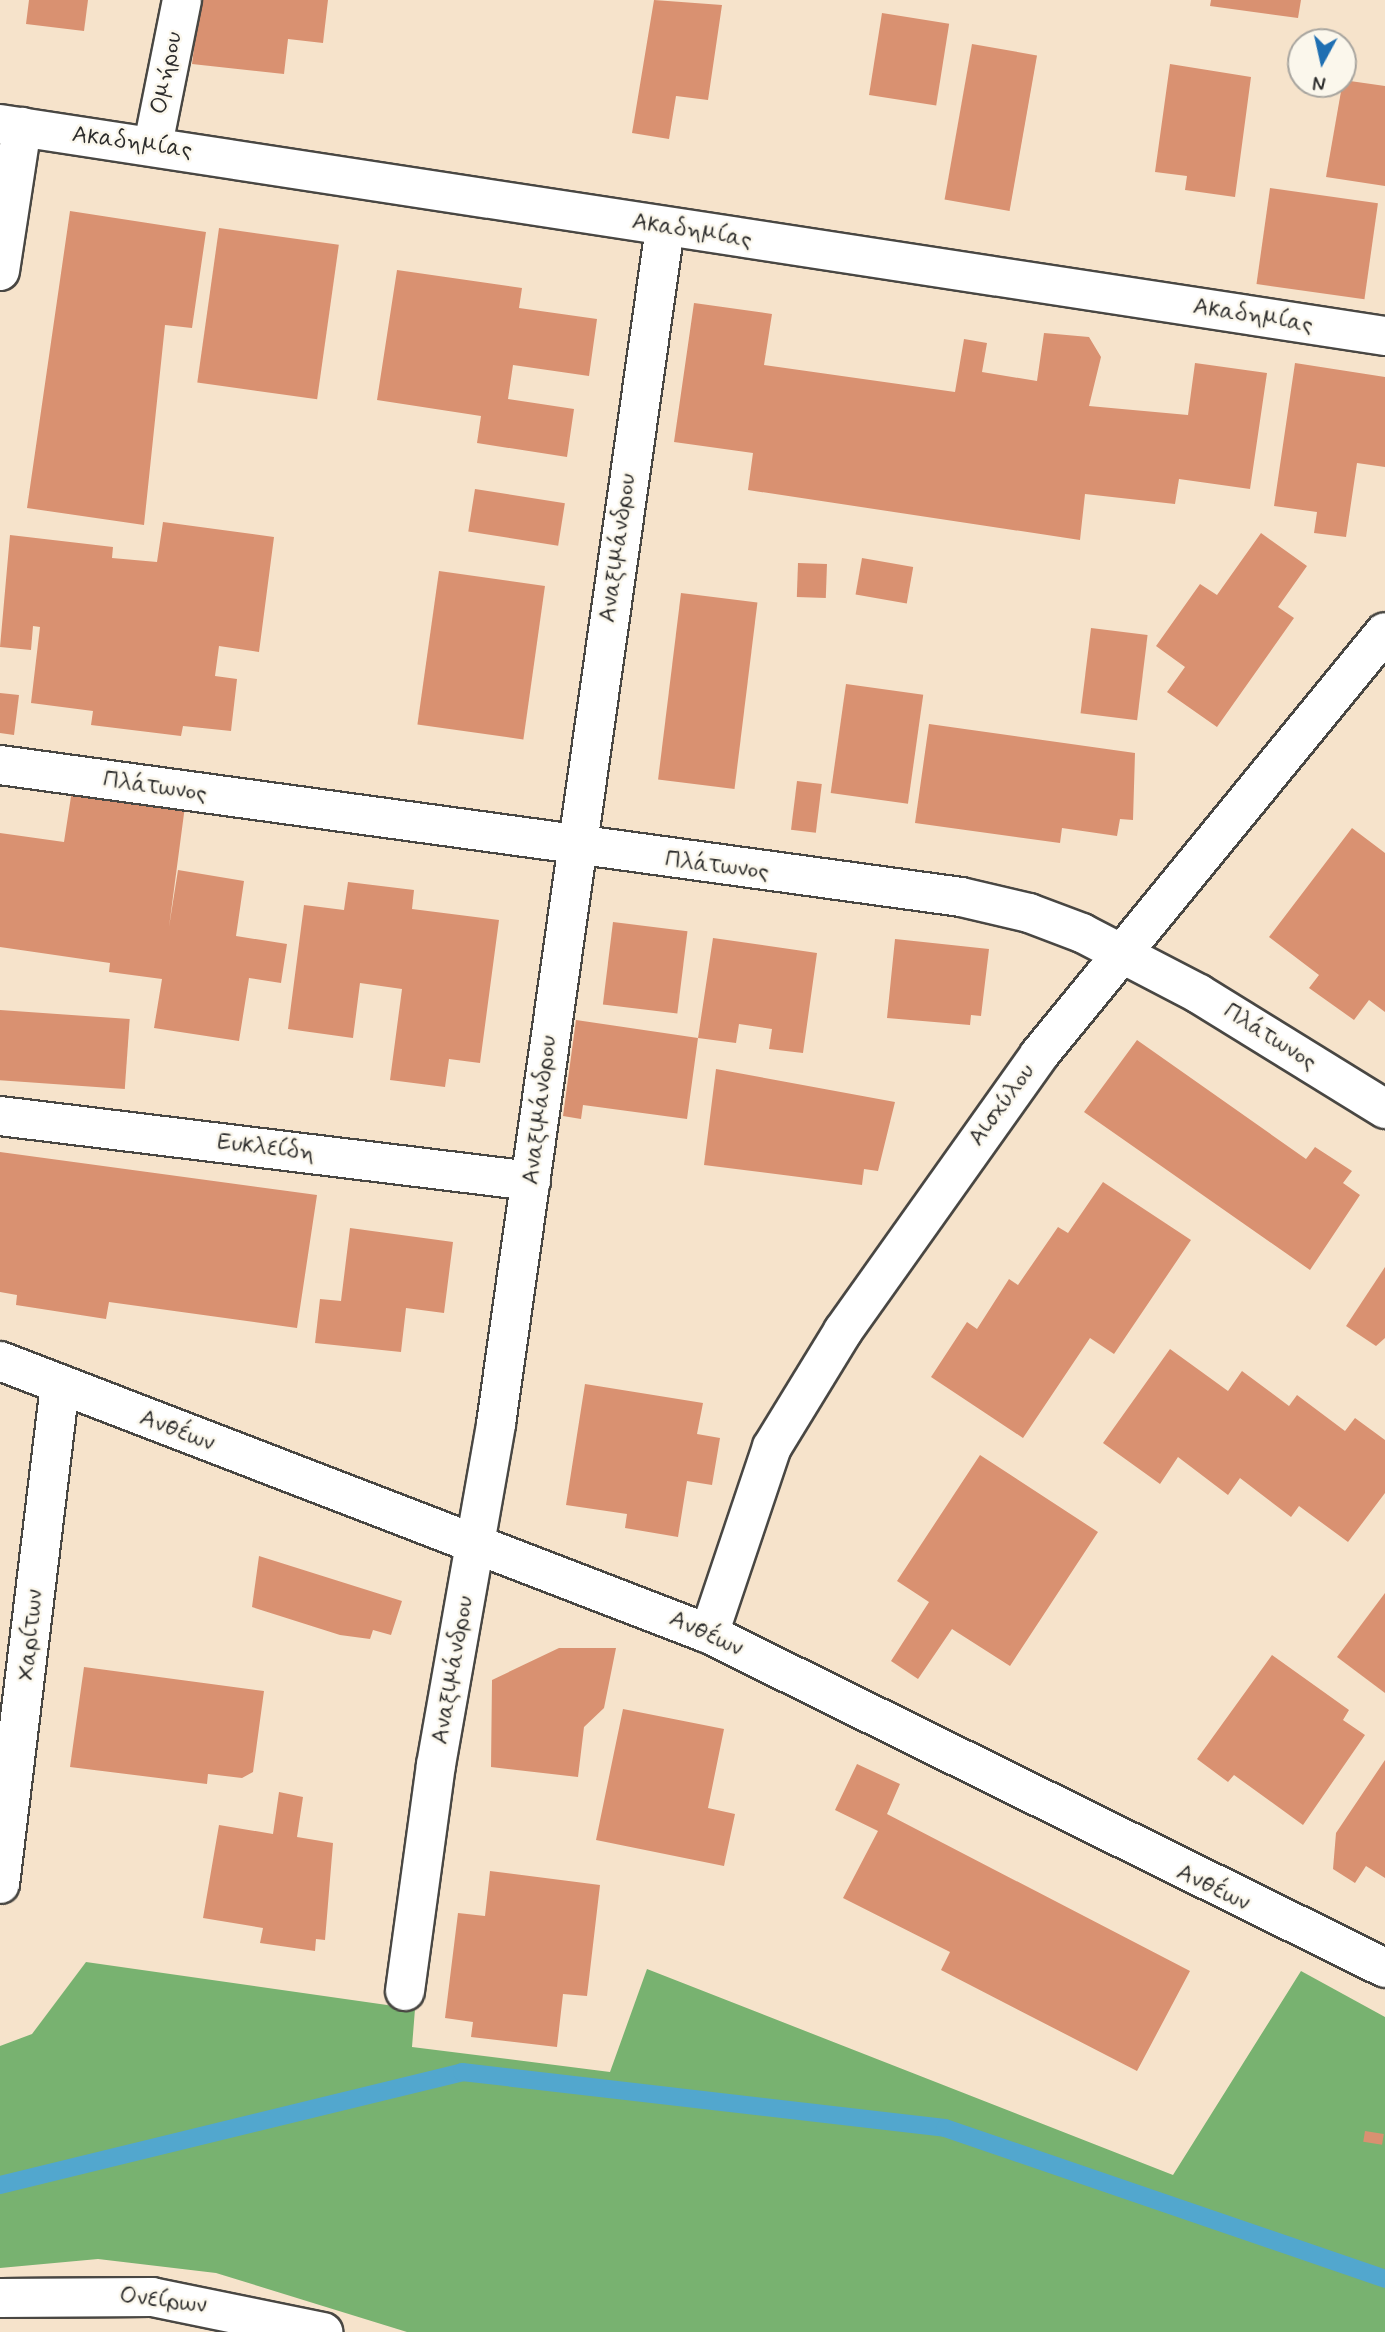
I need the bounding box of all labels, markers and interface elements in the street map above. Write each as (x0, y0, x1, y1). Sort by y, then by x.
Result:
north arrow (1287, 28, 1357, 98)
street label: Ομήρου (145, 29, 189, 117)
text: N (1311, 69, 1327, 96)
street label: Ακαδημίας (70, 120, 194, 166)
street label: Ακαδημίας (630, 207, 754, 255)
street label: Ακαδημίας (1191, 292, 1315, 340)
street label: Αναξιμάνδρου (593, 472, 643, 624)
street label: Πλάτωνος (101, 765, 209, 809)
street label: Πλάτωνος (663, 845, 771, 887)
street label: Πλάτωνος (1218, 997, 1322, 1077)
street label: Αναξιμάνδρου (517, 1034, 563, 1186)
street label: Αισχύλου (963, 1058, 1041, 1152)
street label: Ευκλείδη (216, 1128, 316, 1168)
street label: Ανθέων (135, 1404, 219, 1458)
street label: Χαρίτων (12, 1588, 50, 1682)
street label: Αναξιμάνδρου (426, 1593, 480, 1747)
street label: Ανθέων (665, 1604, 747, 1664)
street label: Ανθέων (1172, 1858, 1254, 1918)
street label: Ονείρων (118, 2281, 208, 2321)

